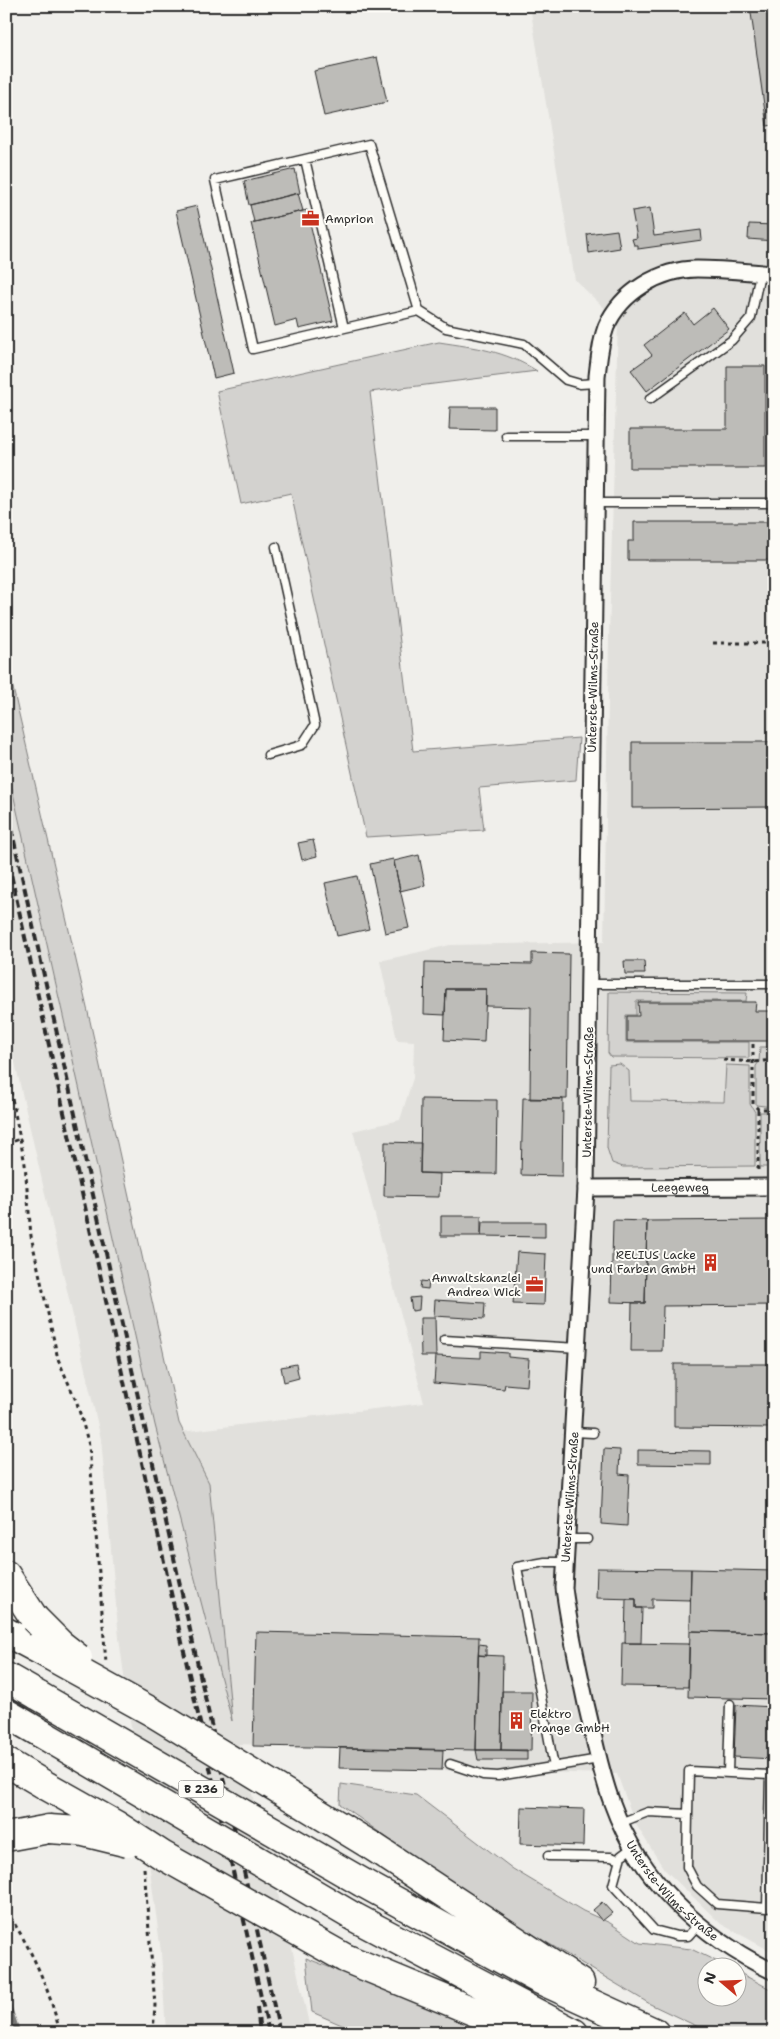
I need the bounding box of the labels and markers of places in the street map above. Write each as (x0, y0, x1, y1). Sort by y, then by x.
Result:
office icon: Amprion (301, 209, 321, 229)
place label: Amprion (325, 211, 374, 227)
place label: RELIUS Lacke und Farben GmbH (591, 1247, 696, 1277)
building icon: RELIUS Lacke und Farben GmbH (700, 1252, 720, 1272)
place label: Anwaltskanzlei Andrea Wick (431, 1270, 521, 1300)
office icon: Anwaltskanzlei Andrea Wick (525, 1275, 545, 1295)
place label: Elektro Prange GmbH (530, 1706, 610, 1736)
building icon: Elektro Prange GmbH (506, 1711, 526, 1731)

